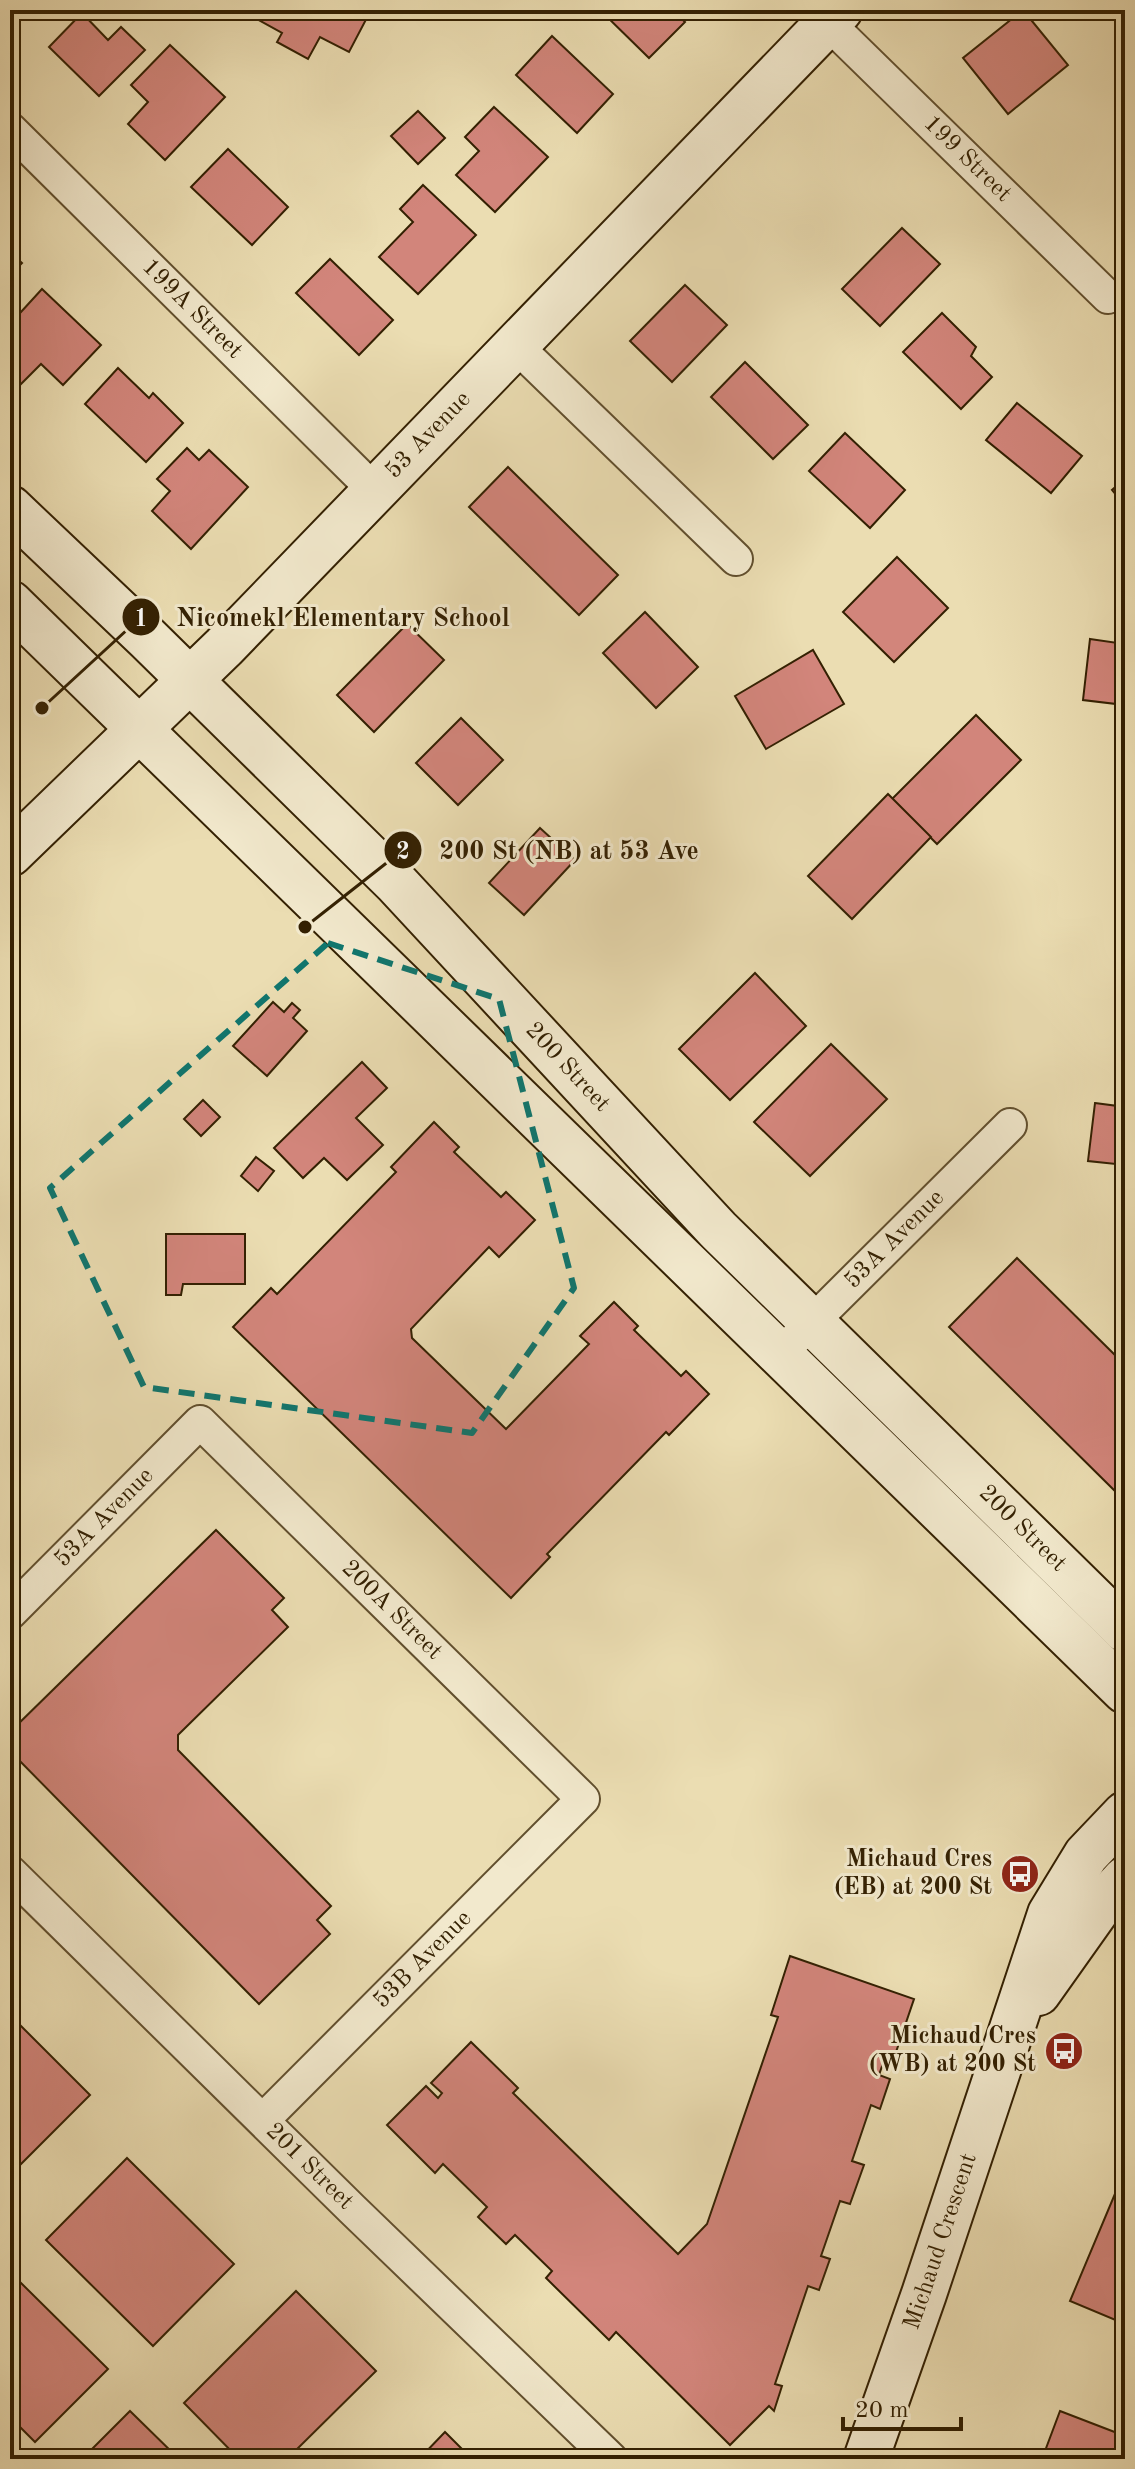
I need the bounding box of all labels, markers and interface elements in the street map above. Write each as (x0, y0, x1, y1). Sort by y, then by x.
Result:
street label: 199 Street (919, 111, 1016, 207)
street label: 199A Street (137, 255, 247, 364)
street label: 53 Avenue (381, 387, 476, 484)
callout: Nicomekl Elementary School (121, 592, 526, 642)
text: Nicomekl Elementary School (176, 606, 510, 632)
text: 1 (134, 608, 148, 632)
callout: 200 St (NB) at 53 Ave (383, 825, 715, 875)
text: 200 St (NB) at 53 Ave (439, 839, 699, 865)
text: 2 (396, 841, 410, 865)
street label: 200 Street (520, 1018, 614, 1117)
street label: 53A Avenue (841, 1186, 949, 1294)
street label: 53A Avenue (50, 1464, 159, 1572)
street label: 200 Street (974, 1481, 1071, 1577)
street label: 200A Street (337, 1556, 446, 1665)
place label: Michaud Cres (EB) at 200 St (834, 1848, 992, 1900)
bus stop icon: Michaud Cres (EB) at 200 St (999, 1853, 1041, 1895)
street label: 53B Avenue (369, 1906, 477, 2014)
place label: Michaud Cres (WB) at 200 St (869, 2025, 1036, 2077)
bus stop icon: Michaud Cres (WB) at 200 St (1043, 2030, 1085, 2072)
street label: 201 Street (261, 2119, 358, 2215)
street label: Michaud Crescent (900, 2150, 982, 2333)
scale bar (843, 2381, 961, 2431)
text: 20 m (855, 2399, 909, 2423)

